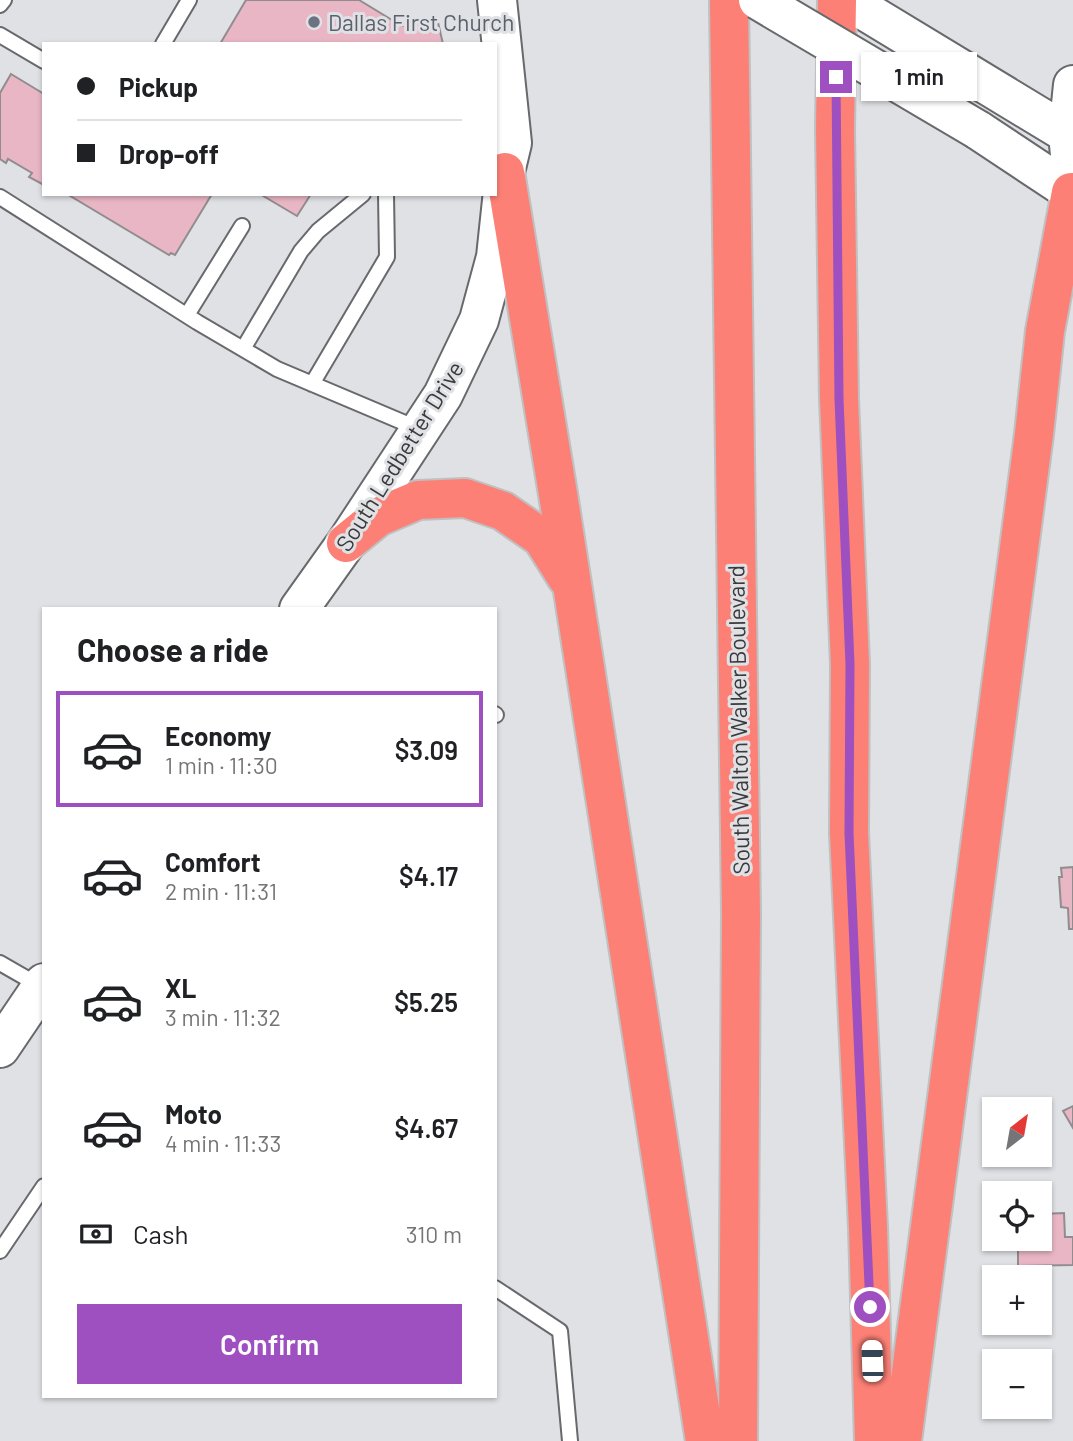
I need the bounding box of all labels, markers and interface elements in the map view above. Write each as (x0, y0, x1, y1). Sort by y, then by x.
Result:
place label: Dallas First Church (328, 8, 514, 36)
marker: Dallas First Church (306, 14, 322, 30)
callout: 1 min (860, 52, 976, 102)
route end (820, 61, 852, 93)
text: 1 min (894, 62, 944, 90)
text: Pickup (119, 71, 198, 102)
text: Drop-off (119, 138, 219, 169)
street label: South Ledbetter Drive (329, 356, 469, 556)
street label: South Walton Walker Boulevard (721, 565, 755, 875)
text: Choose a ride (77, 630, 269, 668)
icon: car (81, 718, 144, 781)
text: Economy (165, 720, 271, 751)
text: $3.09 (395, 734, 458, 765)
text: 1 min · 11:30 (165, 751, 278, 779)
icon: car (81, 844, 144, 907)
text: Comfort (165, 846, 261, 877)
text: $4.17 (399, 860, 458, 891)
text: 2 min · 11:31 (165, 877, 277, 905)
icon: car (81, 970, 144, 1033)
text: XL (165, 972, 196, 1003)
text: $5.25 (394, 986, 458, 1017)
text: 3 min · 11:32 (165, 1003, 281, 1031)
icon: car (81, 1096, 144, 1159)
north arrow (982, 1097, 1052, 1167)
map controls (982, 1097, 1052, 1419)
text: Moto (165, 1098, 222, 1129)
text: $4.67 (395, 1112, 458, 1143)
text: 4 min · 11:33 (165, 1129, 281, 1157)
button: locate (982, 1181, 1052, 1251)
icon: cash (77, 1215, 115, 1253)
text: Cash (133, 1218, 188, 1249)
text: 310 m (406, 1220, 462, 1248)
button: + (982, 1265, 1052, 1335)
route start (854, 1291, 886, 1323)
button: Confirm (77, 1304, 462, 1384)
car (861, 1340, 884, 1382)
button: − (982, 1349, 1052, 1419)

